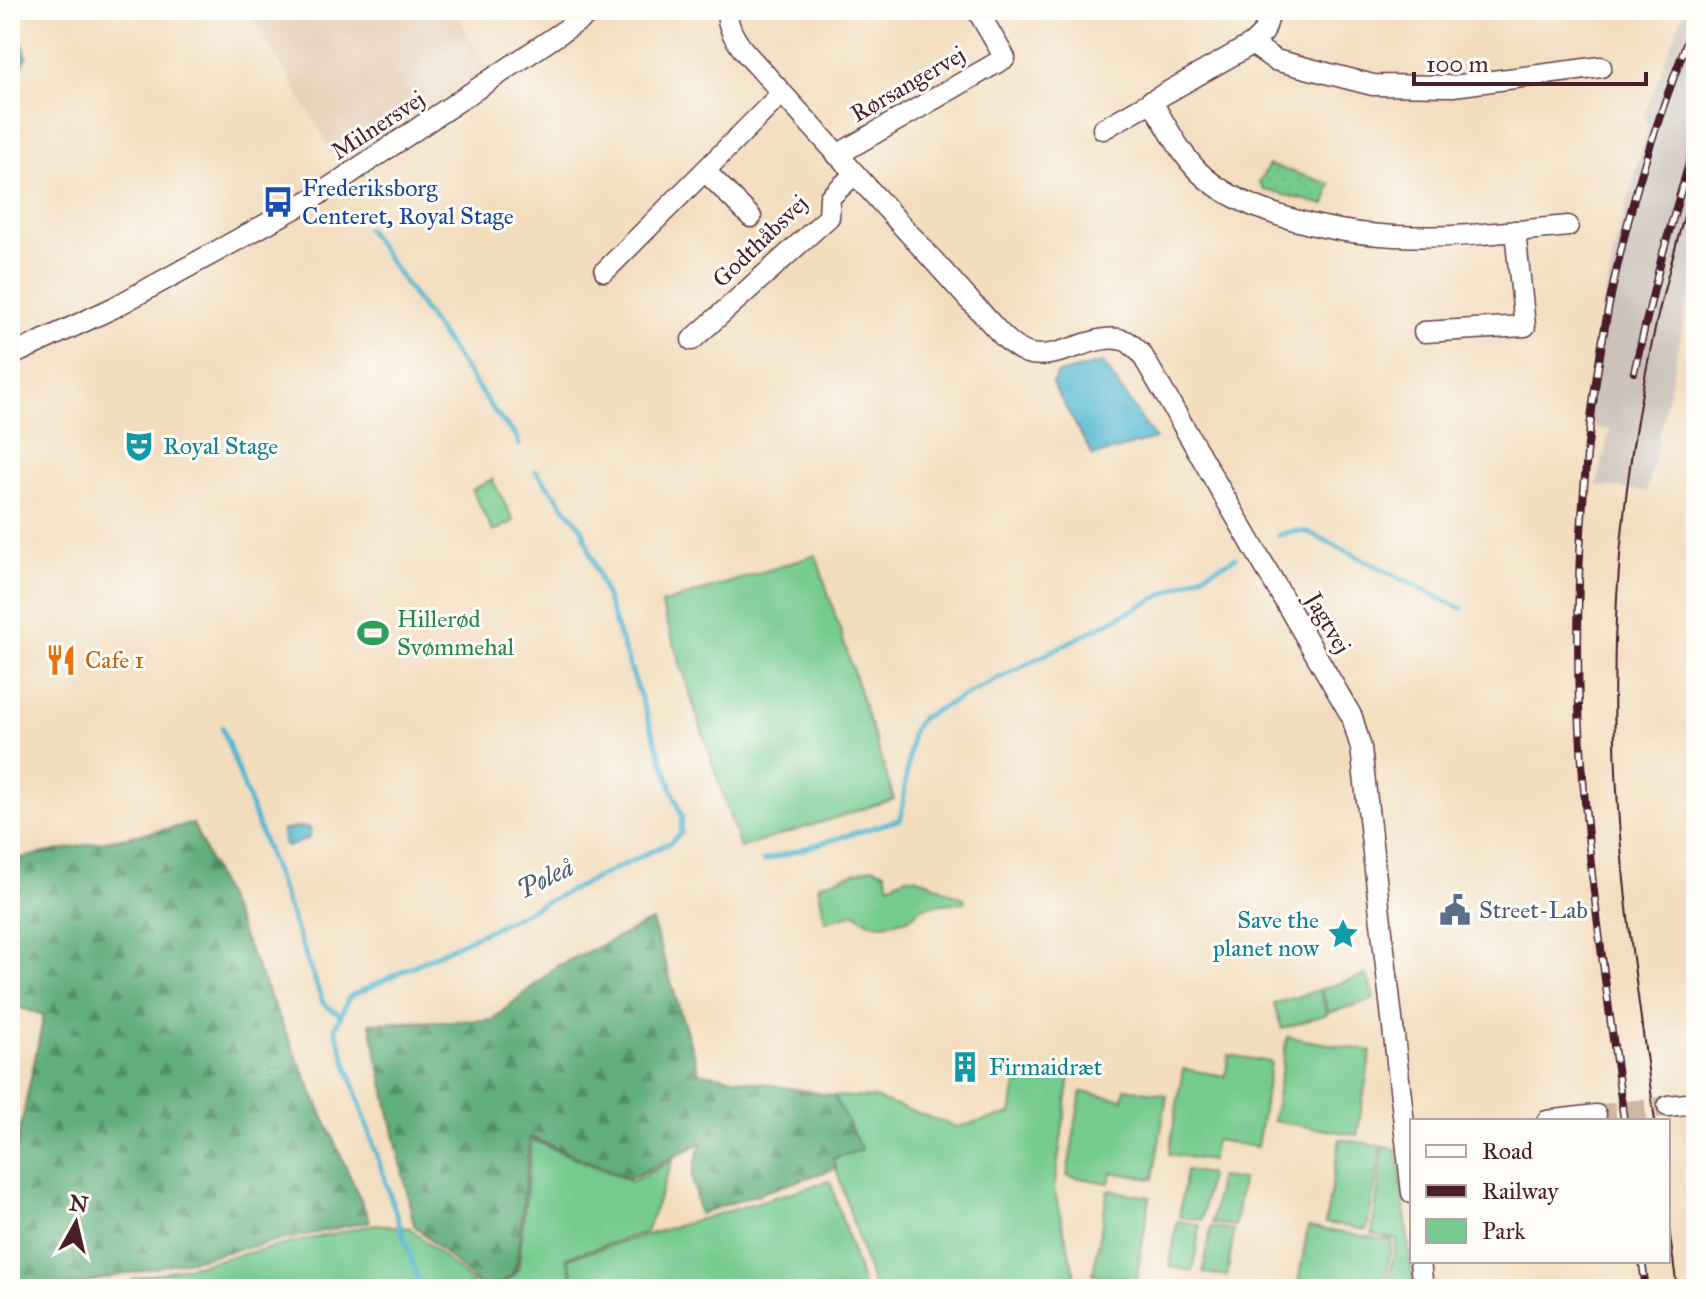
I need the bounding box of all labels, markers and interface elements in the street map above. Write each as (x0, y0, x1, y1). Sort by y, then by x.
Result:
scale bar (1414, 36, 1646, 86)
street label: Rørsangervej (845, 39, 971, 129)
text: 100 m (1426, 49, 1489, 79)
street label: Milnersvej (326, 84, 430, 166)
place label: Frederiksborg Centeret, Royal Stage (302, 173, 514, 231)
bus stop icon: Frederiksborg Centeret, Royal Stage (261, 185, 295, 219)
street label: Godthåbsvej (706, 188, 814, 294)
theatre icon: Royal Stage (122, 429, 156, 463)
place label: Royal Stage (163, 431, 278, 461)
street label: Jagtvej (1297, 584, 1358, 659)
place label: Hillerød Svømmehal (397, 604, 515, 662)
sports icon: Hillerød Svømmehal (356, 616, 390, 650)
restaurant icon: Cafe 1 (44, 643, 78, 677)
place label: Cafe 1 (85, 645, 144, 675)
water label: Pøleå (512, 851, 578, 905)
public building icon: Street-Lab (1438, 893, 1472, 927)
place label: Street-Lab (1479, 895, 1588, 925)
place label: Save the planet now (1212, 905, 1320, 963)
place icon: Save the planet now (1326, 917, 1360, 951)
building icon: Firmaidræt (948, 1050, 982, 1084)
place label: Firmaidræt (989, 1052, 1103, 1082)
legend (1410, 1119, 1670, 1263)
text: Road (1482, 1136, 1533, 1166)
text: Railway (1482, 1176, 1559, 1206)
north arrow (36, 1183, 116, 1263)
text: N (68, 1189, 90, 1218)
text: Park (1482, 1216, 1526, 1246)

